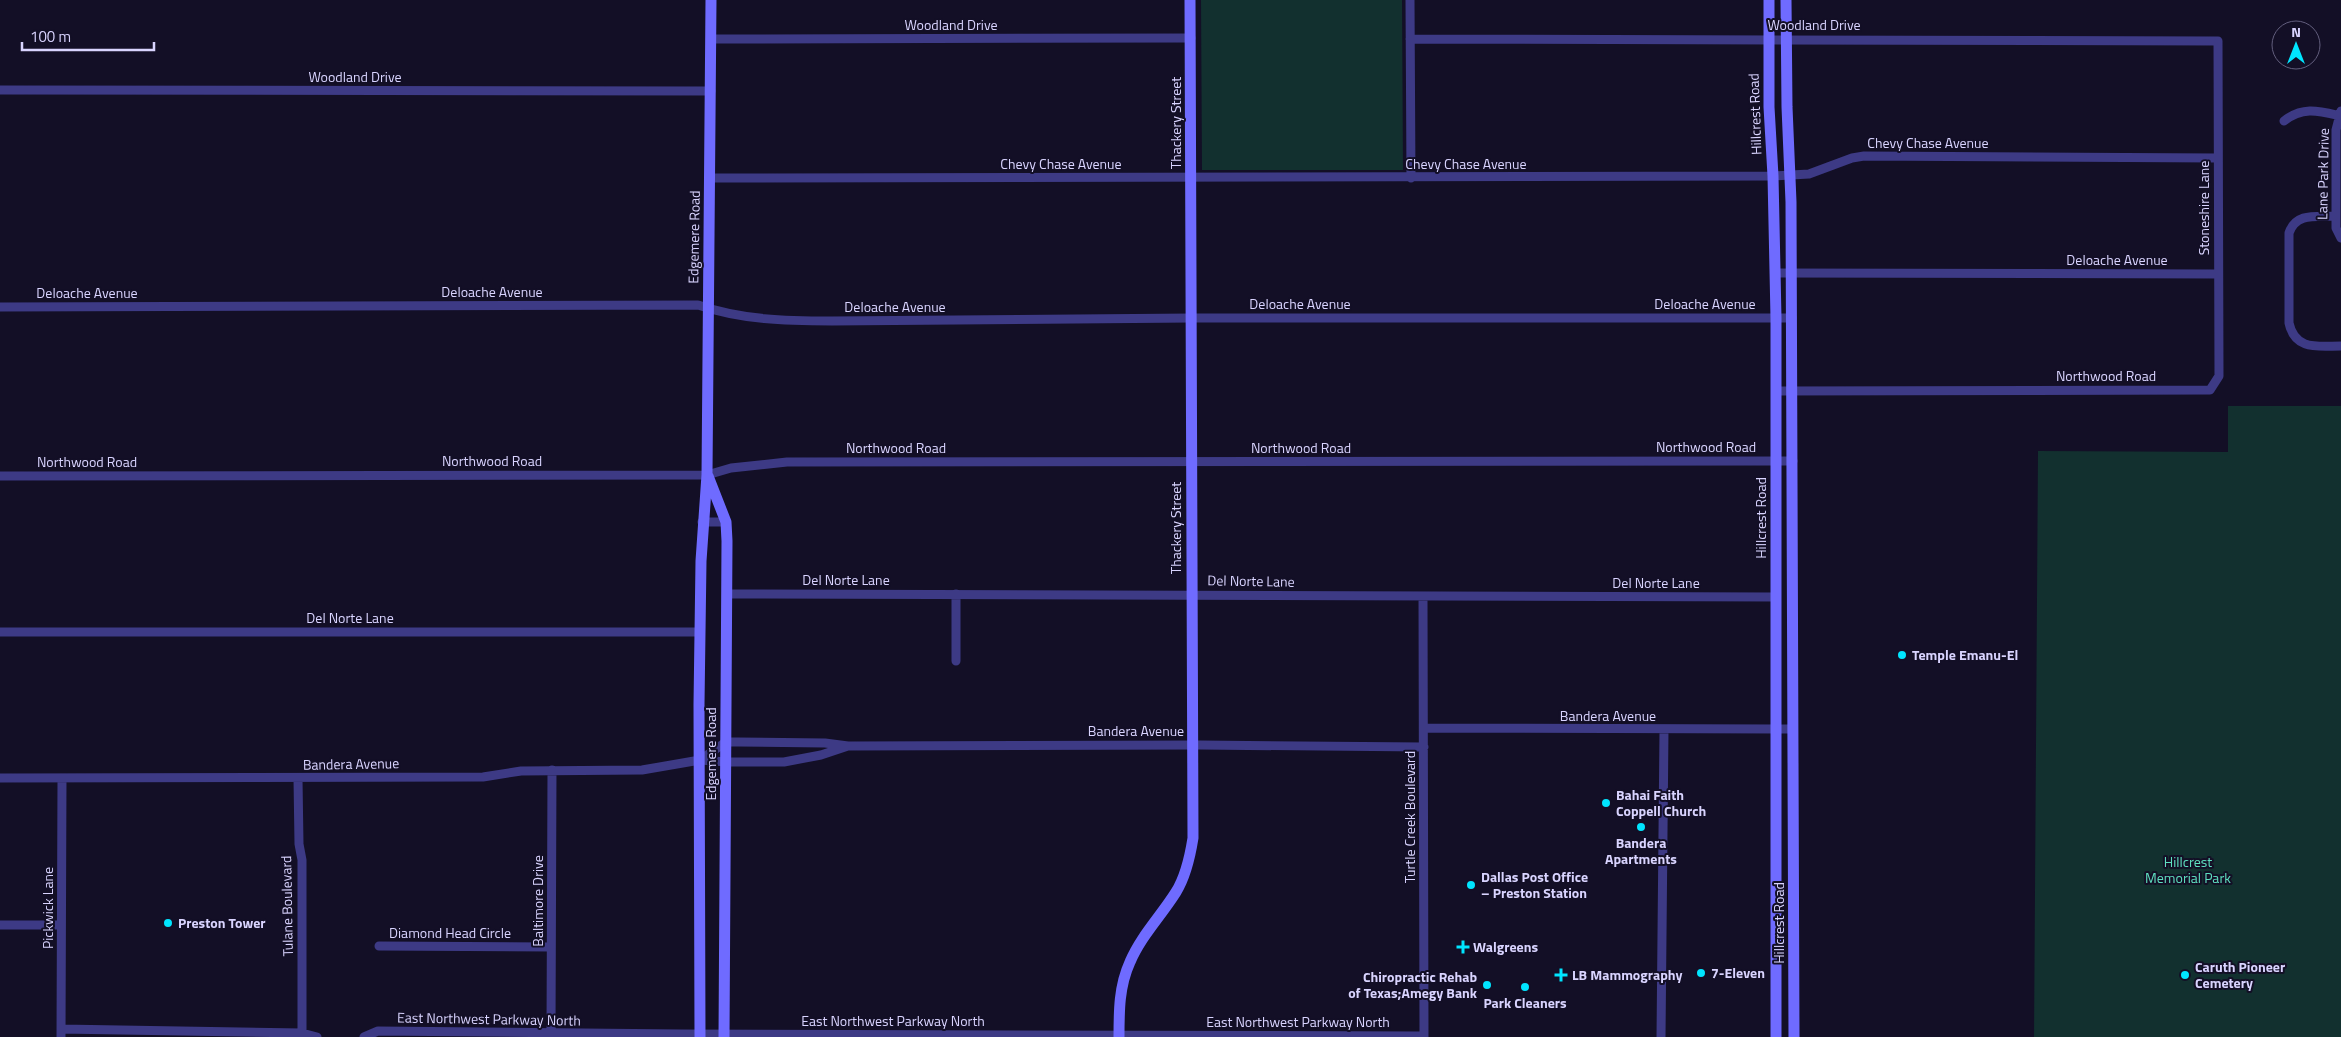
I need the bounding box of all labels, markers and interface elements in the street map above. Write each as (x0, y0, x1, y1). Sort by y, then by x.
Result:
street label: Woodland Drive (904, 14, 998, 35)
street label: Woodland Drive (1767, 14, 1861, 35)
scale bar (22, 20, 155, 52)
north arrow (2271, 20, 2321, 70)
text: N (2291, 21, 2301, 42)
text: 100 m (30, 25, 71, 48)
street label: Woodland Drive (308, 66, 402, 87)
street label: Hillcrest Road (1743, 73, 1766, 155)
street label: Thackery Street (1165, 77, 1186, 169)
street label: Lane Park Drive (2311, 128, 2334, 220)
street label: Chevy Chase Avenue (1867, 132, 1989, 153)
street label: Chevy Chase Avenue (1000, 153, 1122, 174)
street label: Chevy Chase Avenue (1405, 153, 1527, 174)
street label: Stoneshire Lane (2193, 161, 2214, 255)
street label: Edgemere Road (682, 190, 705, 284)
street label: Deloache Avenue (2066, 249, 2168, 270)
street label: Deloache Avenue (441, 281, 543, 302)
street label: Deloache Avenue (36, 282, 138, 303)
street label: Deloache Avenue (1249, 293, 1351, 314)
street label: Deloache Avenue (1654, 293, 1756, 314)
street label: Deloache Avenue (844, 296, 946, 317)
street label: Northwood Road (2056, 365, 2156, 386)
street label: Northwood Road (1656, 436, 1756, 457)
street label: Northwood Road (846, 437, 946, 458)
street label: Northwood Road (1251, 437, 1351, 458)
street label: Northwood Road (442, 450, 542, 471)
street label: Northwood Road (37, 451, 137, 472)
street label: Hillcrest Road (1750, 477, 1771, 559)
street label: Thackery Street (1165, 482, 1186, 574)
street label: Del Norte Lane (802, 569, 890, 590)
street label: Del Norte Lane (1207, 569, 1295, 592)
street label: Del Norte Lane (1612, 572, 1700, 593)
street label: Del Norte Lane (306, 607, 394, 628)
place label: Temple Emanu-El (1912, 644, 2018, 665)
marker: Temple Emanu-El (1896, 649, 1908, 661)
street label: Bandera Avenue (1560, 705, 1656, 726)
street label: Edgemere Road (700, 707, 721, 801)
street label: Bandera Avenue (1088, 720, 1184, 741)
street label: Turtle Creek Boulevard (1399, 751, 1420, 883)
street label: Bandera Avenue (303, 752, 399, 775)
place label: Bahai Faith Coppell Church (1616, 784, 1706, 821)
marker: Bahai Faith Coppell Church (1600, 797, 1612, 809)
marker: Bandera Apartments (1635, 821, 1647, 833)
place label: Bandera Apartments (1605, 832, 1677, 869)
park label: Hillcrest Memorial Park (2145, 851, 2231, 888)
street label: Tulane Boulevard (275, 855, 298, 957)
street label: Baltimore Drive (527, 855, 548, 947)
place label: Dallas Post Office – Preston Station (1481, 866, 1588, 903)
street label: Pickwick Lane (37, 867, 58, 949)
marker: Dallas Post Office – Preston Station (1465, 879, 1477, 891)
street label: Hillcrest Road (1768, 882, 1789, 964)
place label: Preston Tower (178, 912, 266, 933)
marker: Preston Tower (162, 917, 174, 929)
street label: Diamond Head Circle (389, 922, 511, 943)
place label: Walgreens (1473, 936, 1538, 957)
marker: Walgreens (1457, 941, 1469, 953)
place label: Caruth Pioneer Cemetery (2195, 956, 2285, 993)
place label: 7-Eleven (1711, 962, 1765, 983)
place label: LB Mammography (1572, 964, 1682, 985)
place label: Chiropractic Rehab of Texas;Amegy Bank (1348, 966, 1478, 1003)
marker: 7-Eleven (1695, 967, 1707, 979)
marker: LB Mammography (1554, 968, 1568, 982)
marker: Caruth Pioneer Cemetery (2179, 969, 2191, 981)
marker: Chiropractic Rehab of Texas;Amegy Bank (1481, 979, 1493, 991)
marker: Park Cleaners (1519, 981, 1531, 993)
place label: Park Cleaners (1483, 992, 1567, 1013)
street label: East Northwest Parkway North (397, 1006, 581, 1031)
street label: East Northwest Parkway North (801, 1010, 985, 1031)
street label: East Northwest Parkway North (1206, 1011, 1390, 1032)

